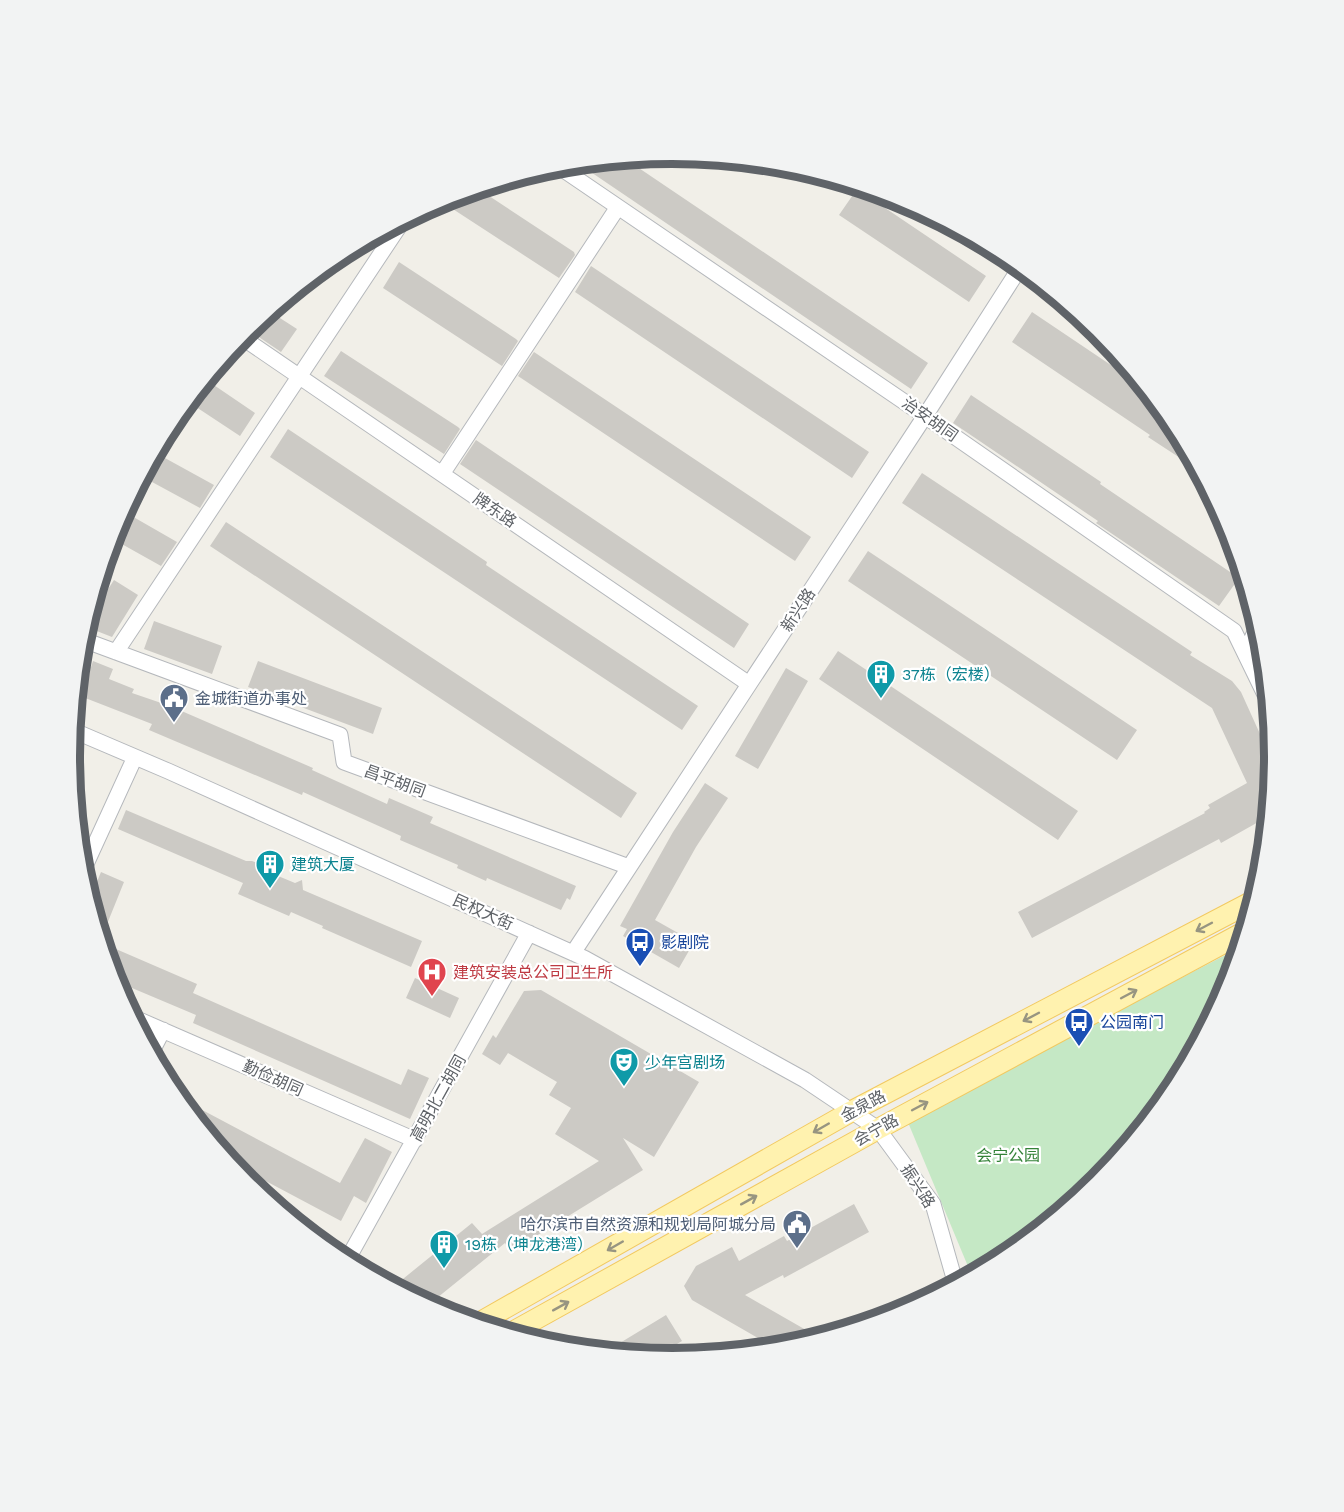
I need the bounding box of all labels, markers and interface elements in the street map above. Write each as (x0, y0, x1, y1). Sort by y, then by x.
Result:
street label: 治安胡同 (898, 393, 962, 445)
street label: 牌东路 (470, 489, 520, 531)
street label: 新兴路 (777, 585, 819, 635)
building icon: 37栋（宏楼） (865, 658, 897, 700)
place label: 37栋（宏楼） (902, 665, 1000, 684)
public building icon: 金城街道办事处 (158, 682, 190, 724)
place label: 金城街道办事处 (195, 689, 307, 708)
street label: 昌平胡同 (362, 761, 428, 801)
building icon: 建筑大厦 (254, 848, 286, 890)
place label: 建筑大厦 (291, 855, 355, 874)
street label: 民权大街 (450, 890, 516, 934)
one-way arrow (1195, 922, 1213, 933)
bus stop icon: 影剧院 (624, 926, 656, 968)
place label: 影剧院 (661, 933, 709, 952)
hospital icon: 建筑安装总公司卫生所 (416, 956, 448, 998)
place label: 建筑安装总公司卫生所 (453, 963, 613, 982)
one-way arrow (1120, 988, 1137, 1000)
bus stop icon: 公园南门 (1063, 1006, 1095, 1048)
one-way arrow (1022, 1012, 1040, 1024)
place label: 公园南门 (1100, 1013, 1164, 1032)
theatre icon: 少年宫剧场 (608, 1046, 640, 1088)
street label: 高明北二胡同 (406, 1051, 470, 1145)
place label: 少年宫剧场 (645, 1053, 725, 1072)
street label: 勤俭胡同 (240, 1056, 306, 1100)
street label: 金泉路 (837, 1086, 889, 1126)
one-way arrow (911, 1100, 928, 1112)
street label: 会宁路 (850, 1110, 902, 1150)
one-way arrow (813, 1123, 830, 1135)
park label: 会宁公园 (976, 1146, 1040, 1165)
street label: 振兴路 (897, 1161, 939, 1211)
one-way arrow (741, 1194, 758, 1206)
public building icon: 哈尔滨市自然资源和规划局阿城分局 (781, 1208, 813, 1250)
place label: 哈尔滨市自然资源和规划局阿城分局 (520, 1215, 776, 1234)
building icon: 19栋（坤龙港湾） (428, 1228, 460, 1270)
place label: 19栋（坤龙港湾） (465, 1235, 593, 1254)
one-way arrow (607, 1240, 624, 1252)
one-way arrow (552, 1300, 569, 1312)

